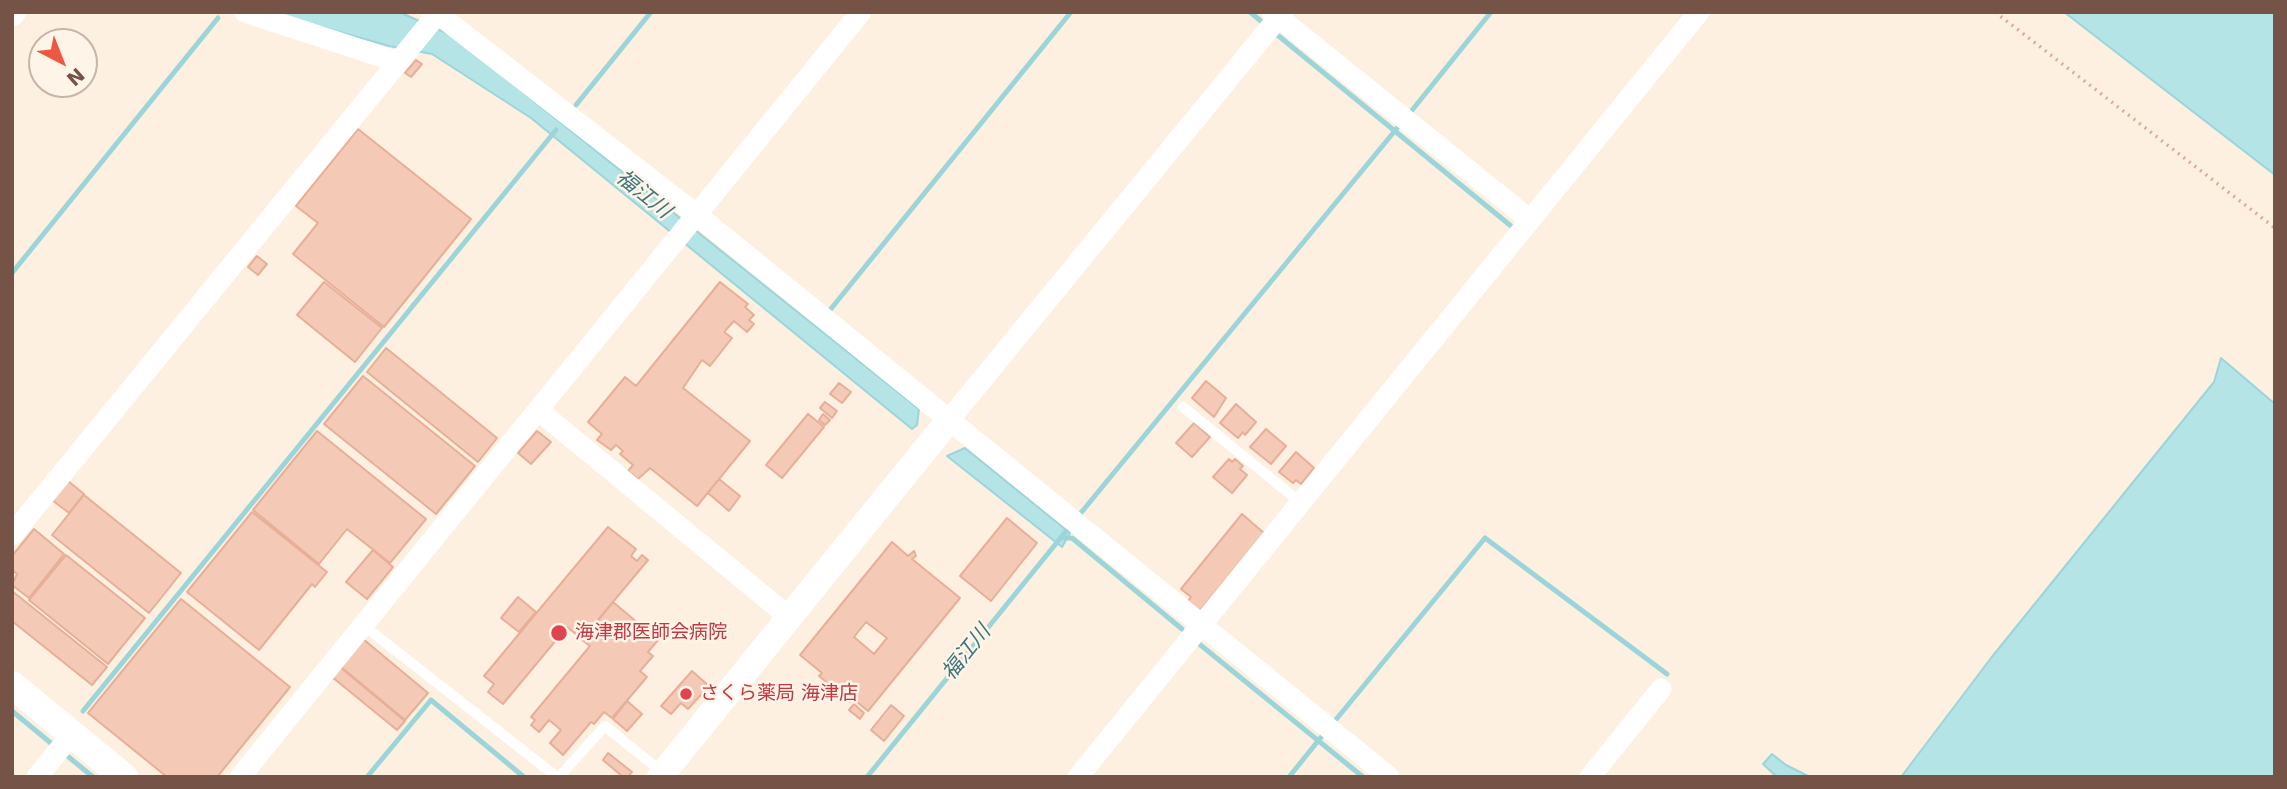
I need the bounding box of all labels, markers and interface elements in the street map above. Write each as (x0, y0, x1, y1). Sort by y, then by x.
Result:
north arrow (28, 28, 98, 98)
text: N (62, 64, 89, 91)
water label: 福江川 (611, 165, 675, 225)
water label: 福江川 (937, 621, 997, 685)
place label: 海津郡医師会病院 (575, 622, 727, 644)
marker: 海津郡医師会病院 (549, 623, 569, 643)
place label: さくら薬局 海津店 (700, 683, 858, 705)
marker: さくら薬局 海津店 (678, 686, 694, 702)

